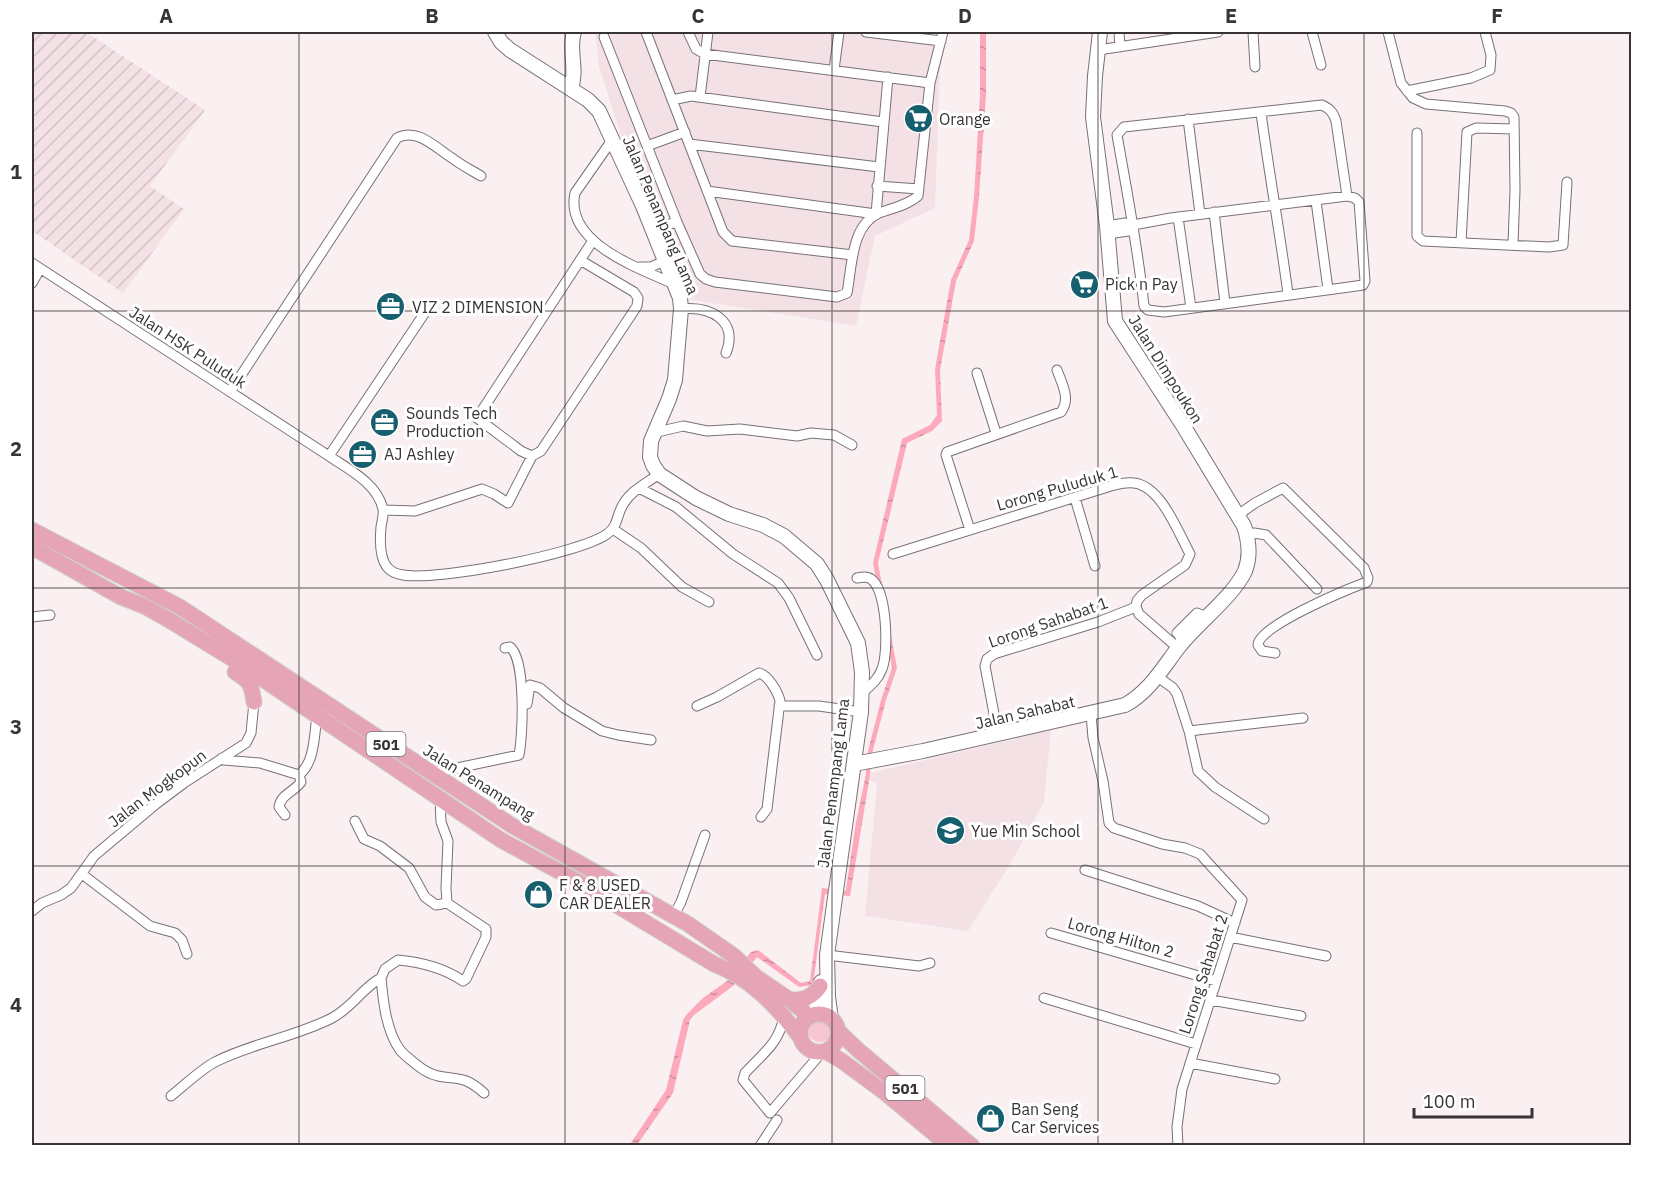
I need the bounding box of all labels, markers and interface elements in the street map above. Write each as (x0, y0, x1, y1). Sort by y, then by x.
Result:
text: A (159, 2, 173, 29)
text: B (425, 2, 439, 29)
text: C (691, 2, 705, 29)
text: D (958, 2, 972, 29)
text: E (1225, 2, 1237, 29)
text: F (1491, 2, 1503, 29)
supermarket icon: Orange (902, 103, 934, 135)
place label: Orange (939, 109, 991, 129)
street label: Jalan Penampang Lama (619, 133, 704, 298)
text: 1 (10, 158, 22, 185)
supermarket icon: Pick n Pay (1068, 268, 1100, 300)
place label: Pick n Pay (1105, 274, 1178, 294)
office icon: VIZ 2 DIMENSION (375, 291, 407, 323)
place label: VIZ 2 DIMENSION (412, 297, 544, 317)
street label: Jalan HSK Puluduk (126, 302, 251, 393)
street label: Jalan Dimpoukon (1124, 311, 1208, 427)
place label: Sounds Tech Production (406, 403, 497, 441)
office icon: Sounds Tech Production (369, 406, 401, 438)
text: 2 (10, 435, 22, 462)
office icon: AJ Ashley (347, 438, 379, 470)
place label: AJ Ashley (384, 444, 454, 464)
street label: Lorong Puluduk 1 (994, 461, 1120, 515)
street label: Lorong Sahabat 1 (986, 592, 1110, 652)
street label: Jalan Sahabat (973, 691, 1077, 733)
street label: Jalan Penampang Lama (813, 697, 853, 869)
text: 3 (10, 713, 22, 740)
road number: 501 (366, 732, 406, 756)
street label: Jalan Penampang (420, 740, 539, 825)
street label: Jalan Mogkopun (104, 745, 210, 831)
school or university icon: Yue Min School (934, 815, 966, 847)
place label: Yue Min School (971, 821, 1080, 841)
place label: F & 8 USED CAR DEALER (559, 875, 651, 913)
shop icon: F & 8 USED CAR DEALER (522, 878, 554, 910)
street label: Lorong Sahabat 2 (1174, 911, 1232, 1037)
street label: Lorong Hilton 2 (1066, 912, 1176, 962)
text: 4 (10, 991, 22, 1018)
road number: 501 (886, 1076, 924, 1100)
scale bar (1414, 1081, 1532, 1119)
text: 100 m (1423, 1090, 1475, 1113)
place label: Ban Seng Car Services (1011, 1099, 1100, 1137)
shop icon: Ban Seng Car Services (974, 1102, 1006, 1134)

